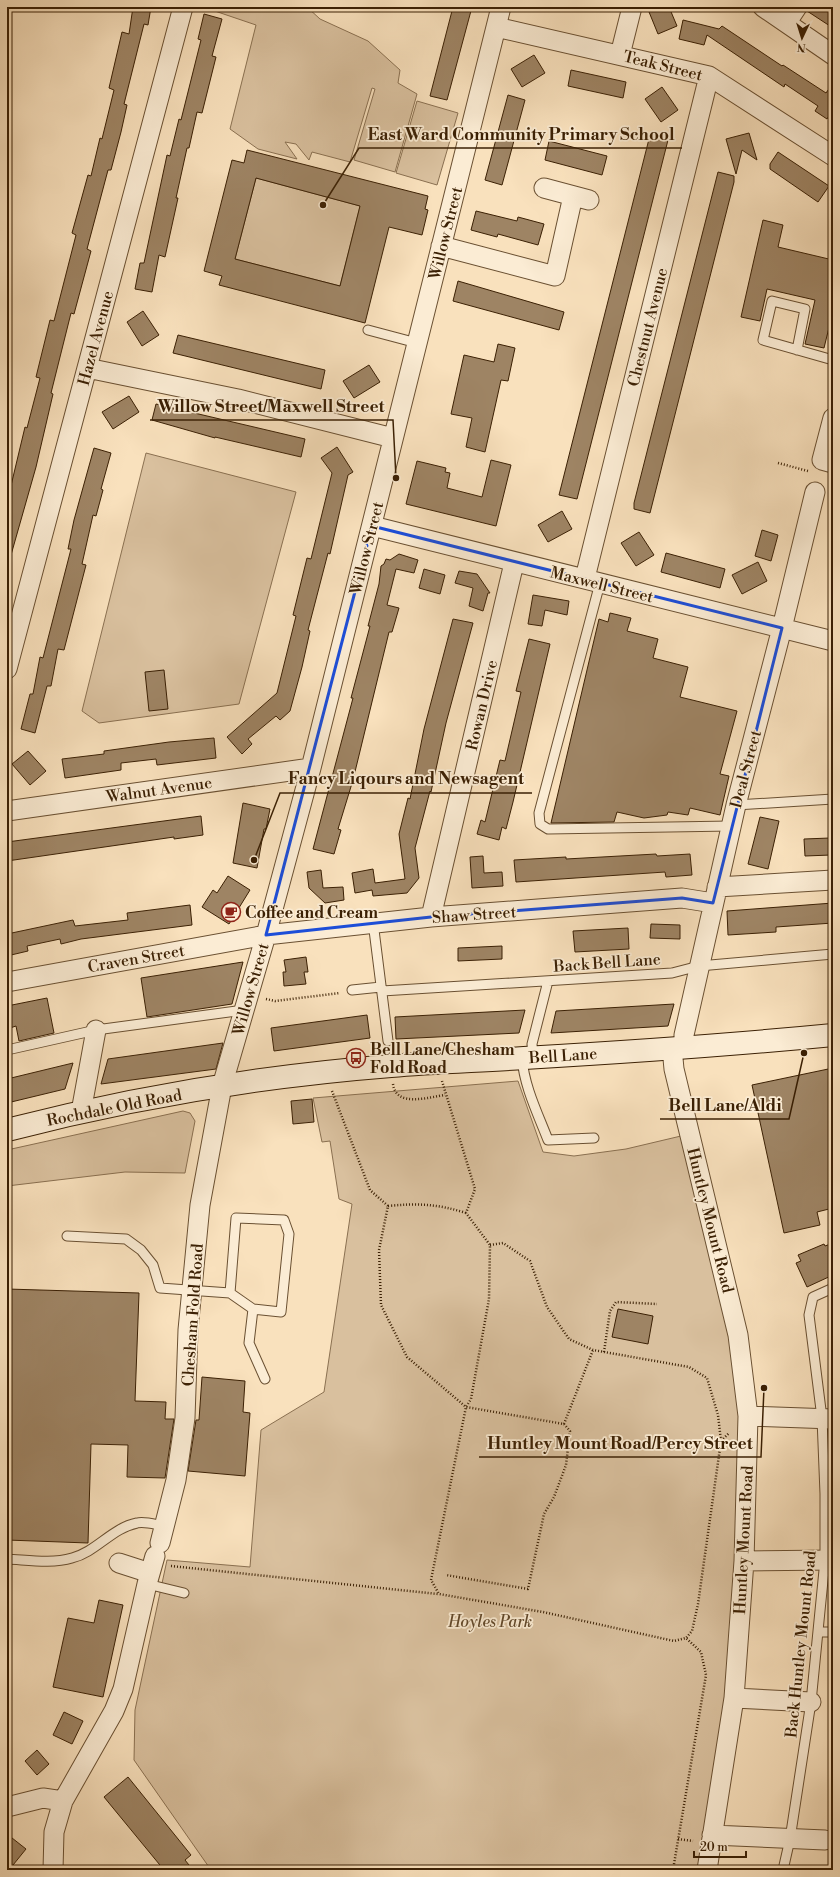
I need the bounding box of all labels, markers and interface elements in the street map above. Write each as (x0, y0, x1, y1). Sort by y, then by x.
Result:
north arrow (782, 18, 822, 58)
text: N (796, 40, 806, 54)
street label: Teak Street (621, 46, 705, 86)
callout: East Ward Community Primary School (359, 119, 682, 148)
text: East Ward Community Primary School (367, 124, 675, 146)
street label: Willow Street (425, 184, 467, 283)
street label: Chestnut Avenue (624, 266, 672, 389)
street label: Hazel Avenue (74, 289, 118, 388)
callout: Willow Street/Maxwell Street (150, 391, 393, 420)
text: Willow Street/Maxwell Street (156, 396, 386, 418)
street label: Willow Street (346, 499, 388, 598)
street label: Maxwell Street (548, 562, 656, 608)
street label: Rowan Drive (462, 658, 502, 753)
street label: Deal Street (726, 728, 766, 811)
callout: Fancy Liqours and Newsagent (280, 764, 532, 793)
text: Fancy Liqours and Newsagent (288, 768, 525, 790)
street label: Walnut Avenue (104, 773, 213, 807)
cafe icon: Coffee and Cream (220, 901, 242, 923)
street label: Shaw Street (431, 902, 517, 928)
place label: Coffee and Cream (245, 903, 378, 923)
street label: Willow Street (228, 940, 274, 1039)
street label: Craven Street (86, 941, 186, 977)
street label: Back Bell Lane (552, 949, 661, 977)
place label: Bell Lane/Chesham Fold Road (370, 1040, 515, 1078)
street label: Bell Lane (527, 1044, 598, 1068)
bus stop icon: Bell Lane/Chesham Fold Road (345, 1047, 367, 1069)
street label: Rochdale Old Road (45, 1085, 184, 1131)
callout: Bell Lane/Aldi (660, 1090, 789, 1119)
text: Bell Lane/Aldi (668, 1095, 782, 1117)
street label: Huntley Mount Road (682, 1146, 738, 1295)
street label: Chesham Fold Road (178, 1243, 208, 1387)
callout: Huntley Mount Road/Percy Street (479, 1428, 761, 1457)
text: Huntley Mount Road/Percy Street (487, 1433, 754, 1455)
street label: Huntley Mount Road (730, 1465, 758, 1615)
street label: Back Huntley Mount Road (781, 1550, 821, 1740)
park label: Hoyles Park (447, 1612, 532, 1632)
scale bar (694, 1833, 746, 1859)
text: 20 m (700, 1840, 728, 1855)

